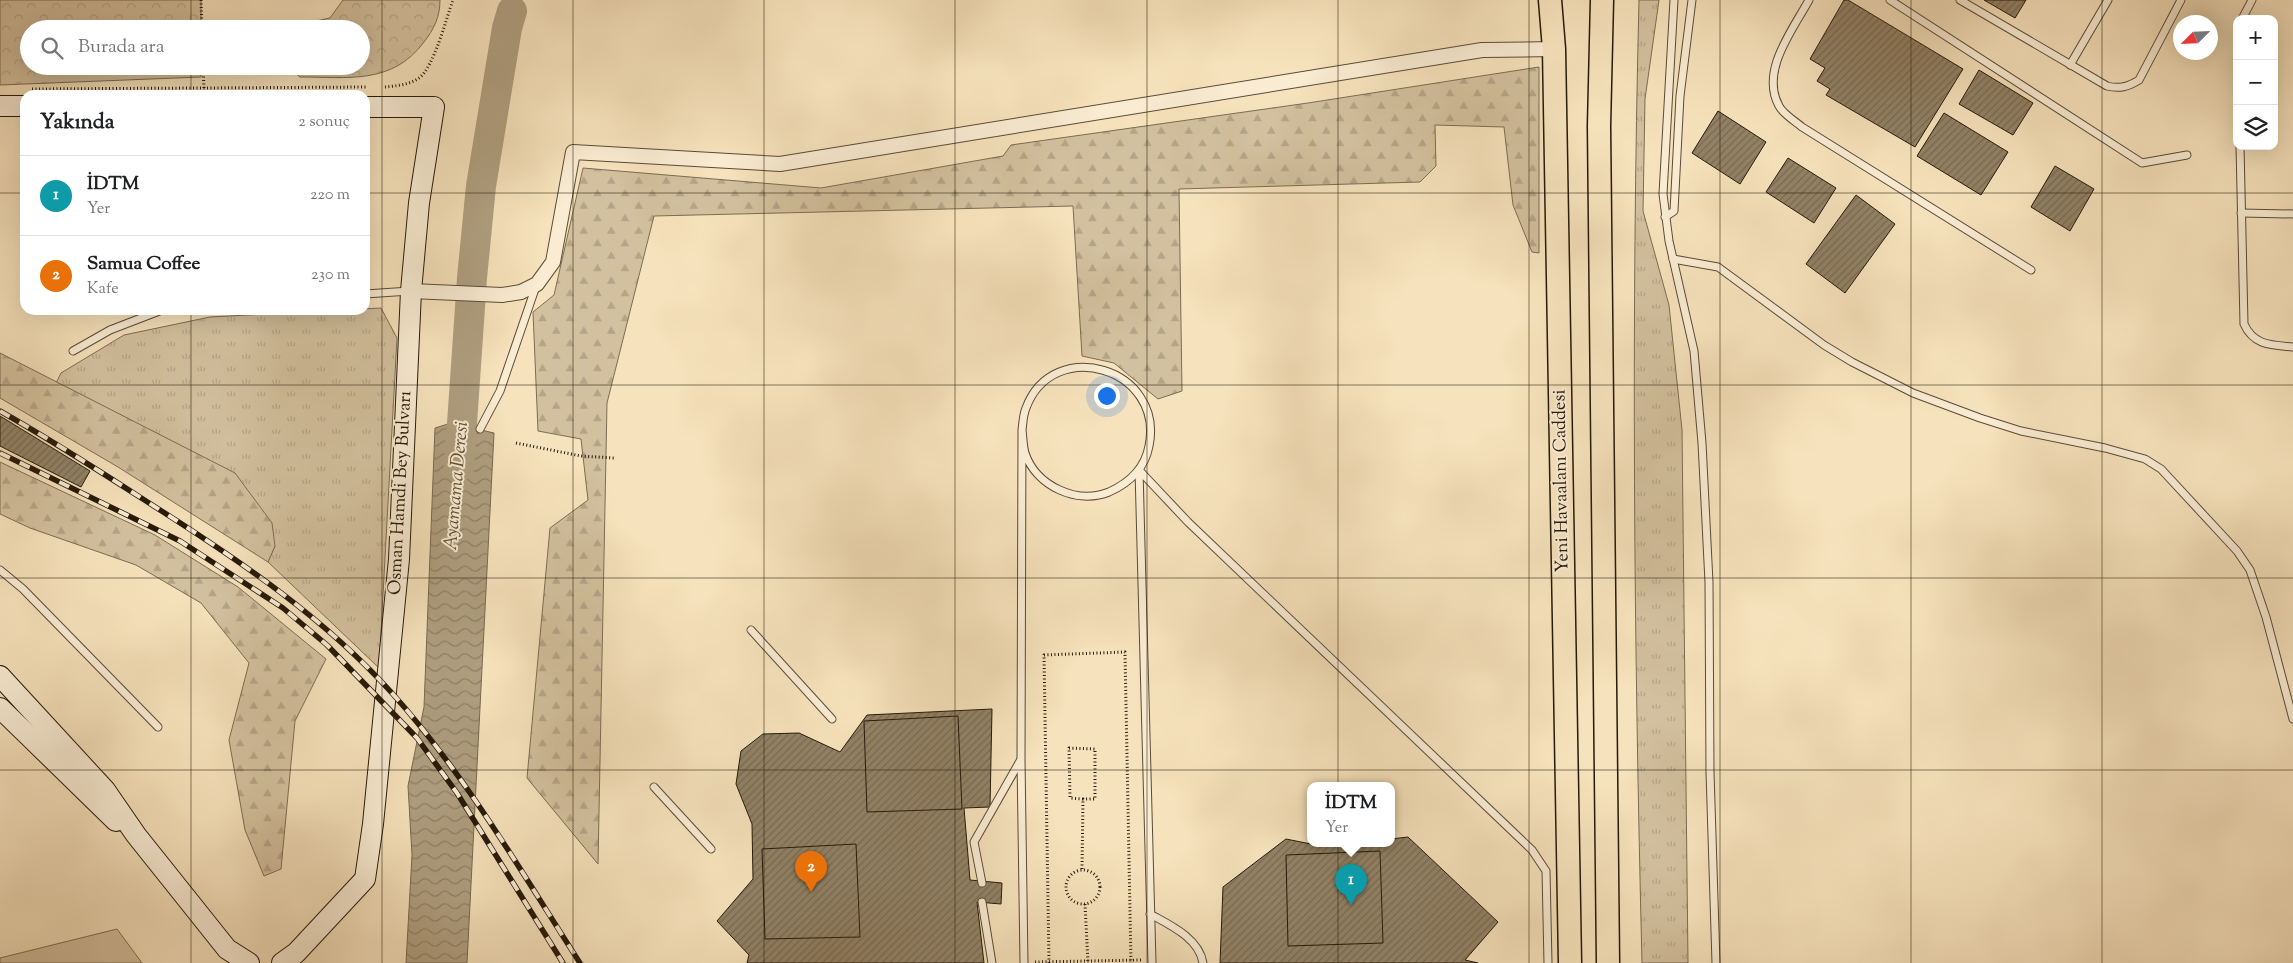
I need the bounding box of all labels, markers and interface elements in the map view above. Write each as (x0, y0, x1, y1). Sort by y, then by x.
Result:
north arrow (2173, 15, 2218, 60)
map controls (2233, 15, 2278, 150)
button: + (2233, 15, 2278, 60)
search box (20, 20, 370, 75)
icon: search (38, 34, 66, 62)
text: Burada ara (78, 34, 164, 61)
button: − (2233, 60, 2278, 105)
button: layers (2233, 105, 2278, 150)
text: Yakında (40, 108, 114, 138)
text: 2 sonuç (298, 111, 350, 134)
text: İDTM (87, 171, 139, 198)
text: 1 (53, 184, 59, 207)
text: 220 m (310, 184, 350, 207)
text: Yer (87, 198, 110, 221)
text: Samua Coffee (87, 251, 200, 278)
text: 2 (52, 264, 60, 287)
text: 230 m (311, 264, 350, 287)
text: Kafe (87, 278, 119, 301)
your location (1094, 383, 1120, 409)
street label: Yeni Havaalanı Caddesi (1547, 389, 1577, 573)
street label: Osman Hamdi Bey Bulvarı (383, 390, 419, 596)
water label: Ayamama Deresi (438, 420, 476, 552)
popup (1307, 782, 1395, 847)
text: İDTM (1325, 790, 1377, 817)
text: Yer (1325, 817, 1348, 840)
pin: 2 (795, 851, 827, 892)
pin: 1 (1335, 864, 1367, 905)

